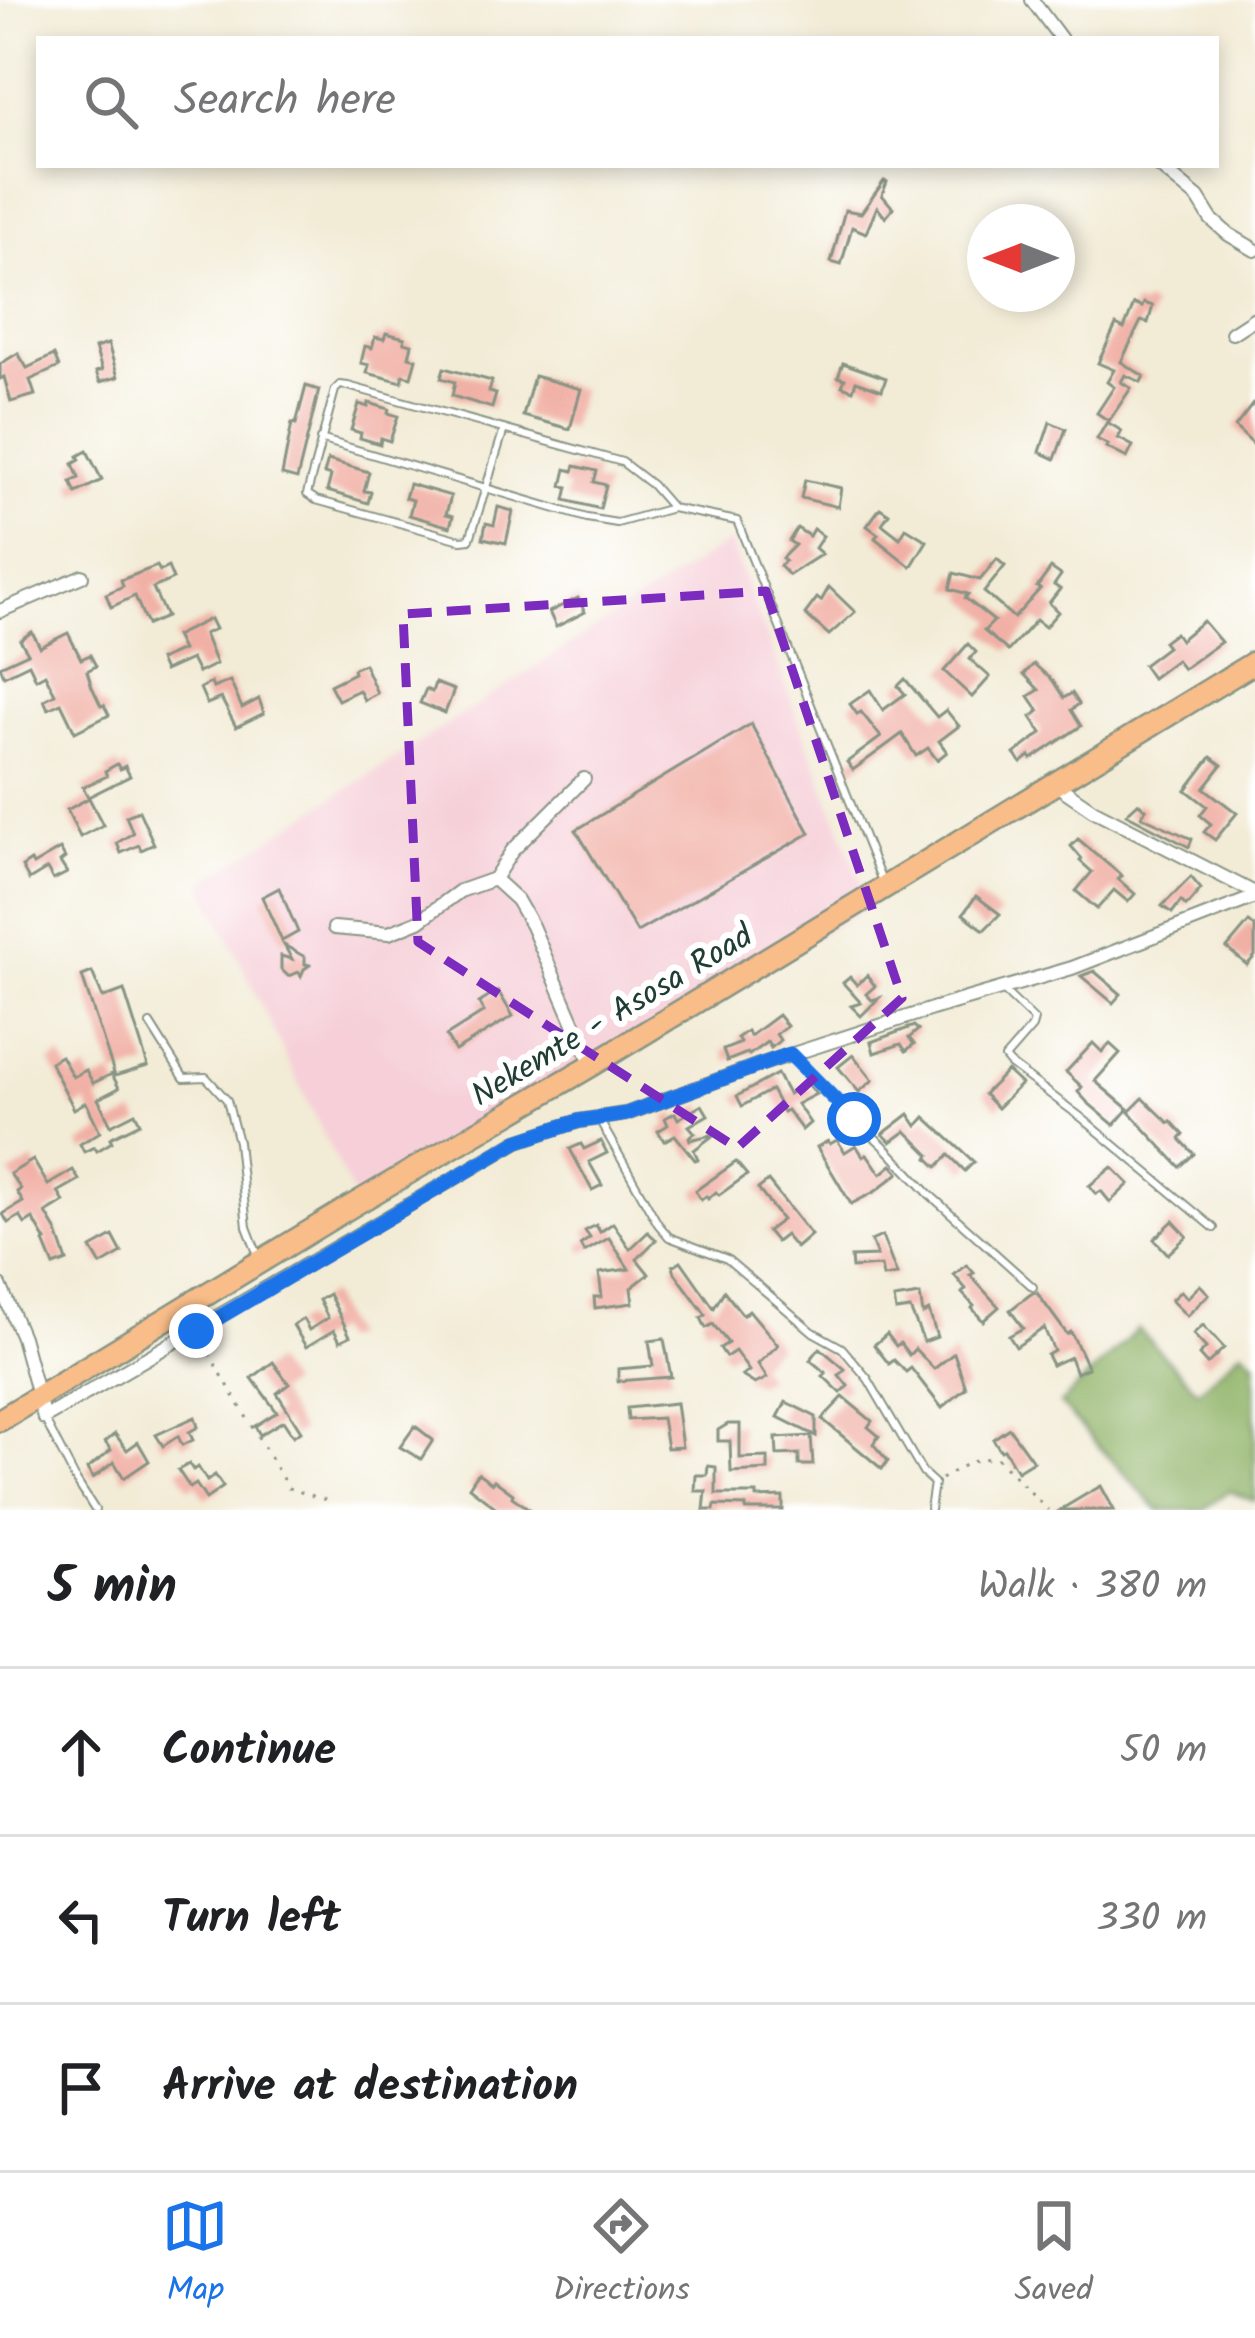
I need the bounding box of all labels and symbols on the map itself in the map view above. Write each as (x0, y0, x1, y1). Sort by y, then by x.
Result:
north arrow (967, 204, 1075, 312)
street label: Nekemte - Asosa Road (462, 911, 765, 1122)
route start (827, 1092, 881, 1146)
route end (169, 1304, 223, 1358)

